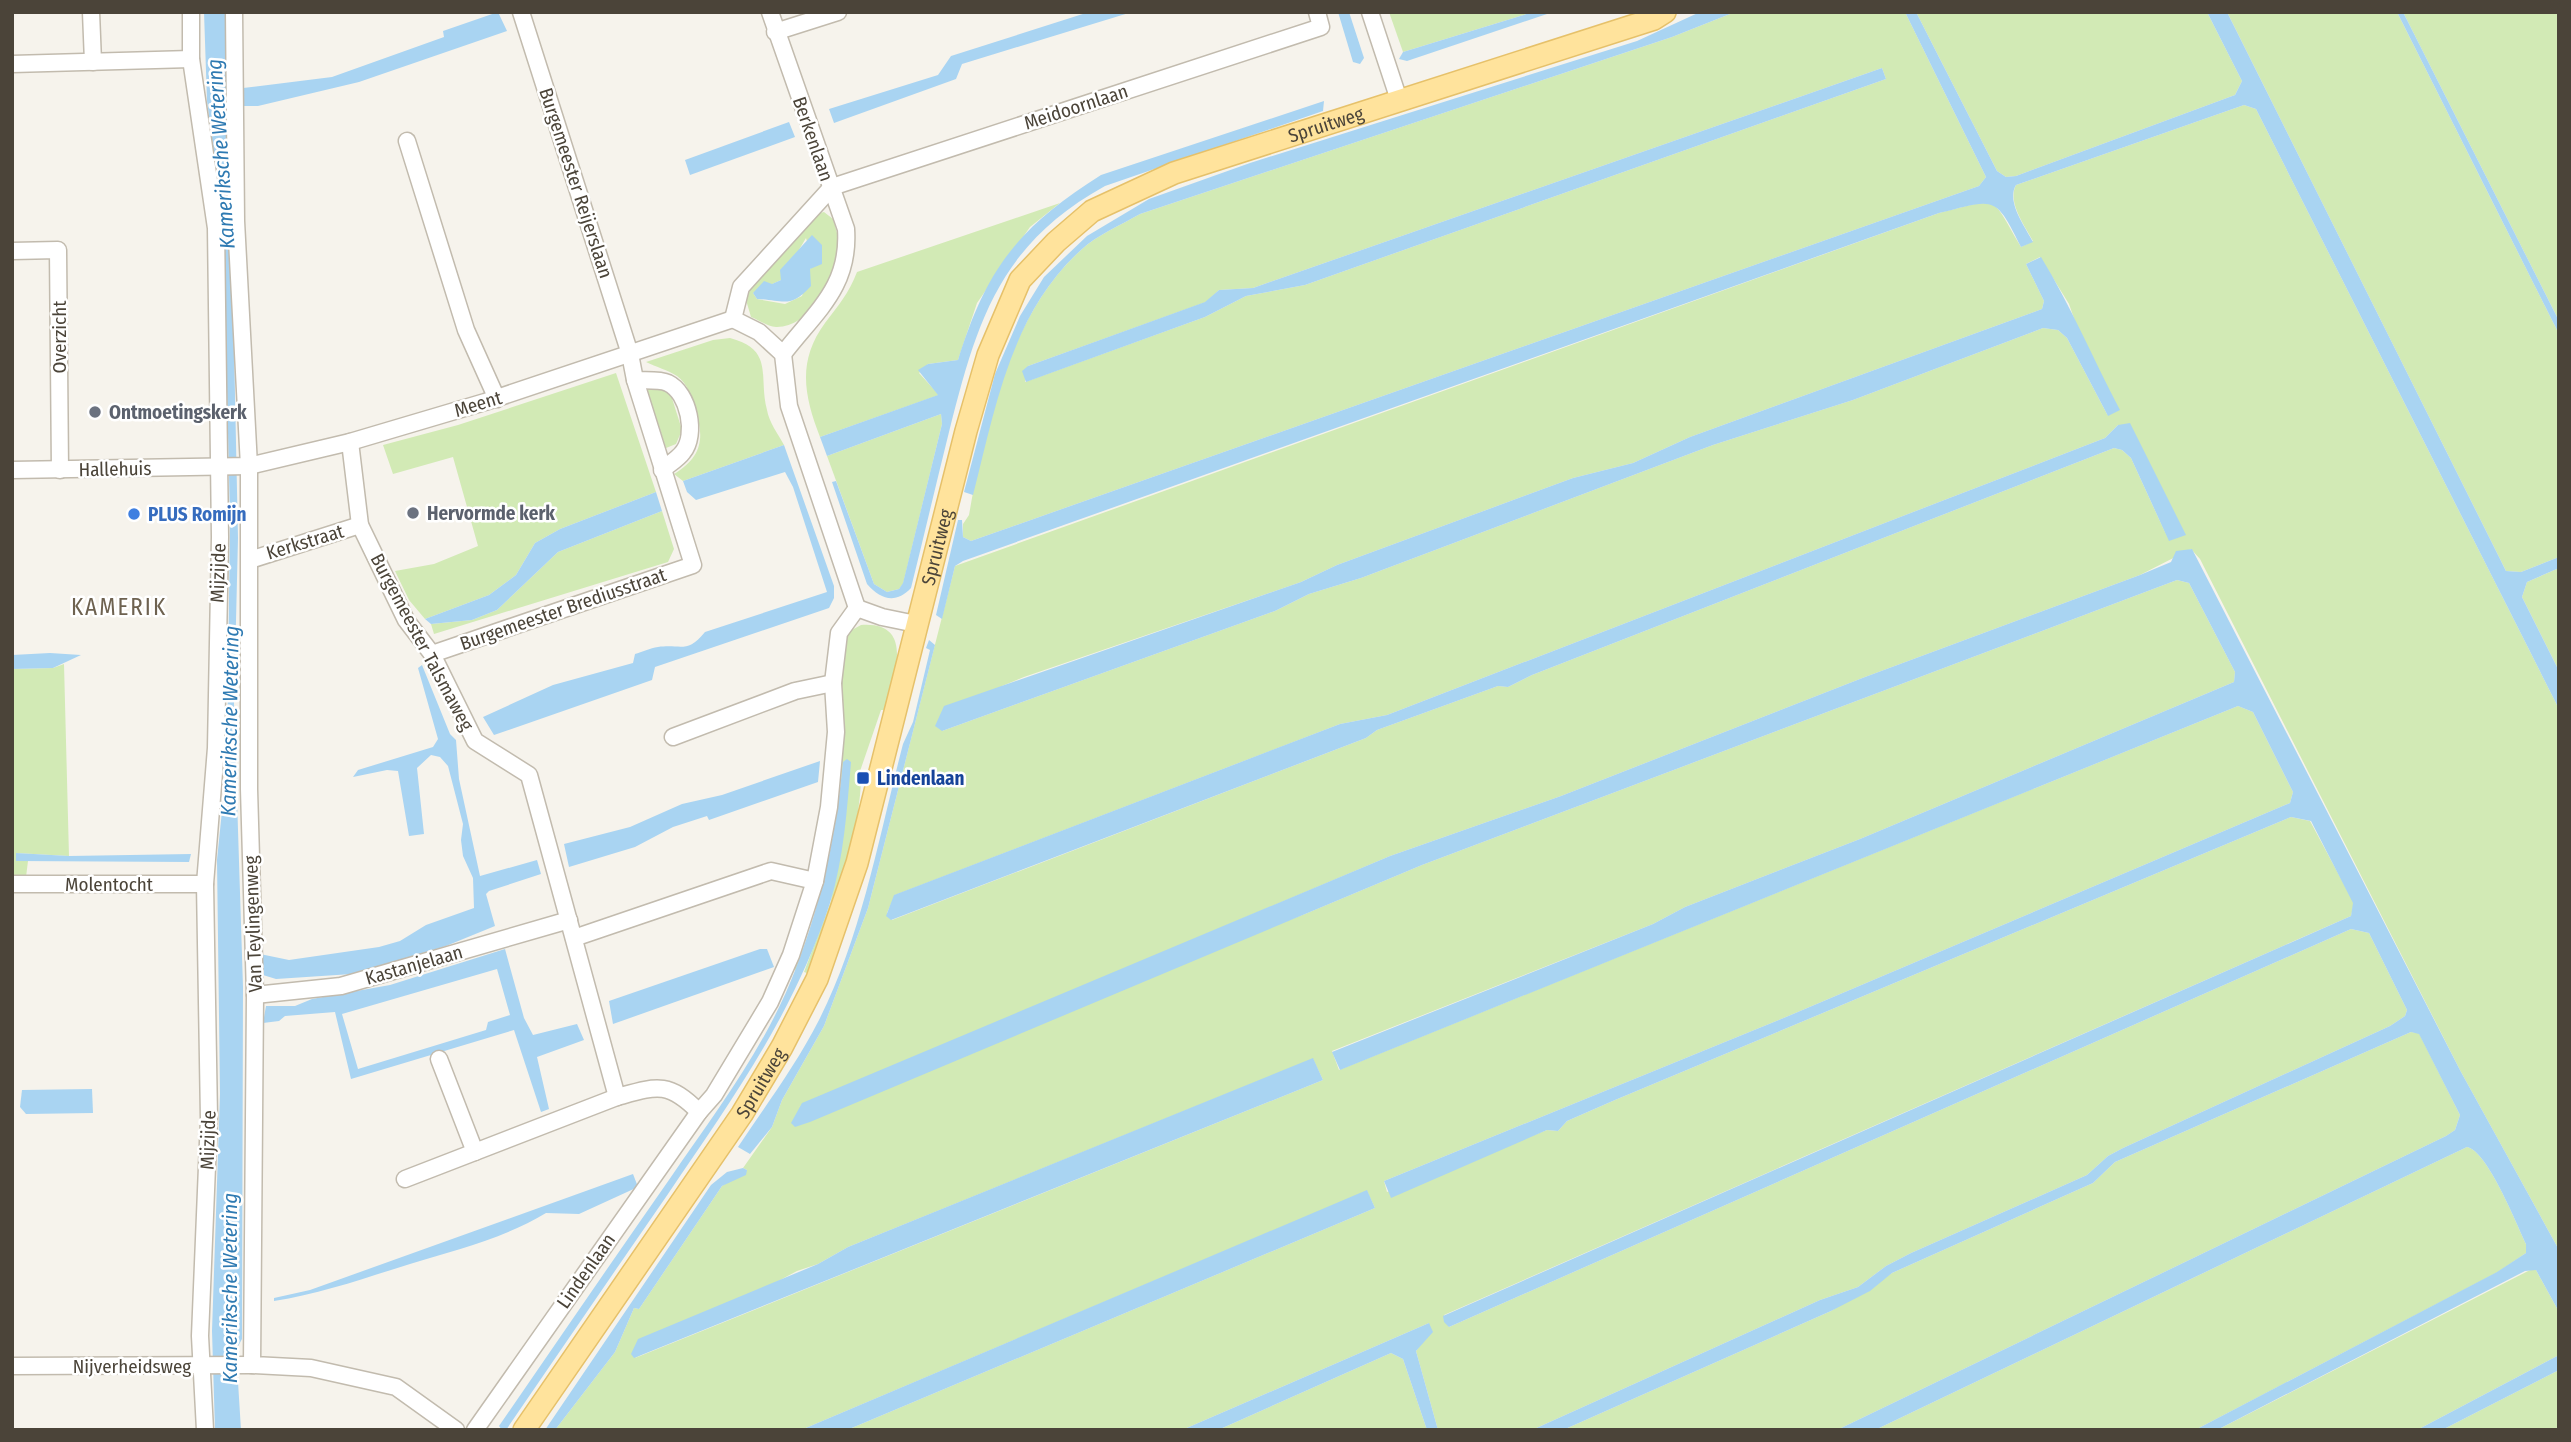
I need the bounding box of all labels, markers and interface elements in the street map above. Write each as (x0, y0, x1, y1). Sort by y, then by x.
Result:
water label: Kameriksche Wetering (201, 58, 241, 250)
street label: Meidoornlaan (1021, 79, 1131, 135)
street label: Burgemeester Reijerslaan (534, 85, 618, 281)
street label: Berkenlaan (788, 94, 838, 184)
street label: Spruitweg (1285, 101, 1367, 147)
street label: Overzicht (48, 300, 71, 373)
street label: Meent (451, 386, 505, 422)
place label: Ontmoetingskerk (109, 401, 247, 424)
marker: Ontmoetingskerk (87, 404, 103, 420)
street label: Hallehuis (78, 457, 152, 481)
place label: Hervormde kerk (427, 502, 555, 525)
place label: PLUS Romijn (148, 503, 247, 526)
marker: Hervormde kerk (405, 505, 421, 521)
marker: PLUS Romijn (126, 506, 142, 522)
street label: Spruitweg (916, 506, 957, 588)
street label: Kerkstraat (264, 519, 347, 565)
street label: Mijzijde (205, 543, 231, 603)
street label: Burgemeester Talsmaweg (366, 549, 478, 735)
street label: Burgemeester Brediusstraat (457, 563, 670, 655)
district label: KAMERIK (71, 593, 167, 621)
water label: Kameriksche Wetering (215, 625, 245, 817)
place label: Lindenlaan (877, 767, 965, 790)
marker: Lindenlaan (855, 770, 871, 786)
street label: Van Teylingenweg (239, 855, 267, 993)
street label: Molentocht (65, 873, 154, 896)
street label: Kastanjelaan (363, 940, 465, 990)
street label: Spruitweg (731, 1044, 790, 1122)
street label: Mijzijde (195, 1110, 221, 1170)
water label: Kameriksche Wetering (217, 1193, 243, 1383)
street label: Lindenlaan (552, 1229, 620, 1313)
street label: Nijverheidsweg (73, 1355, 191, 1378)

